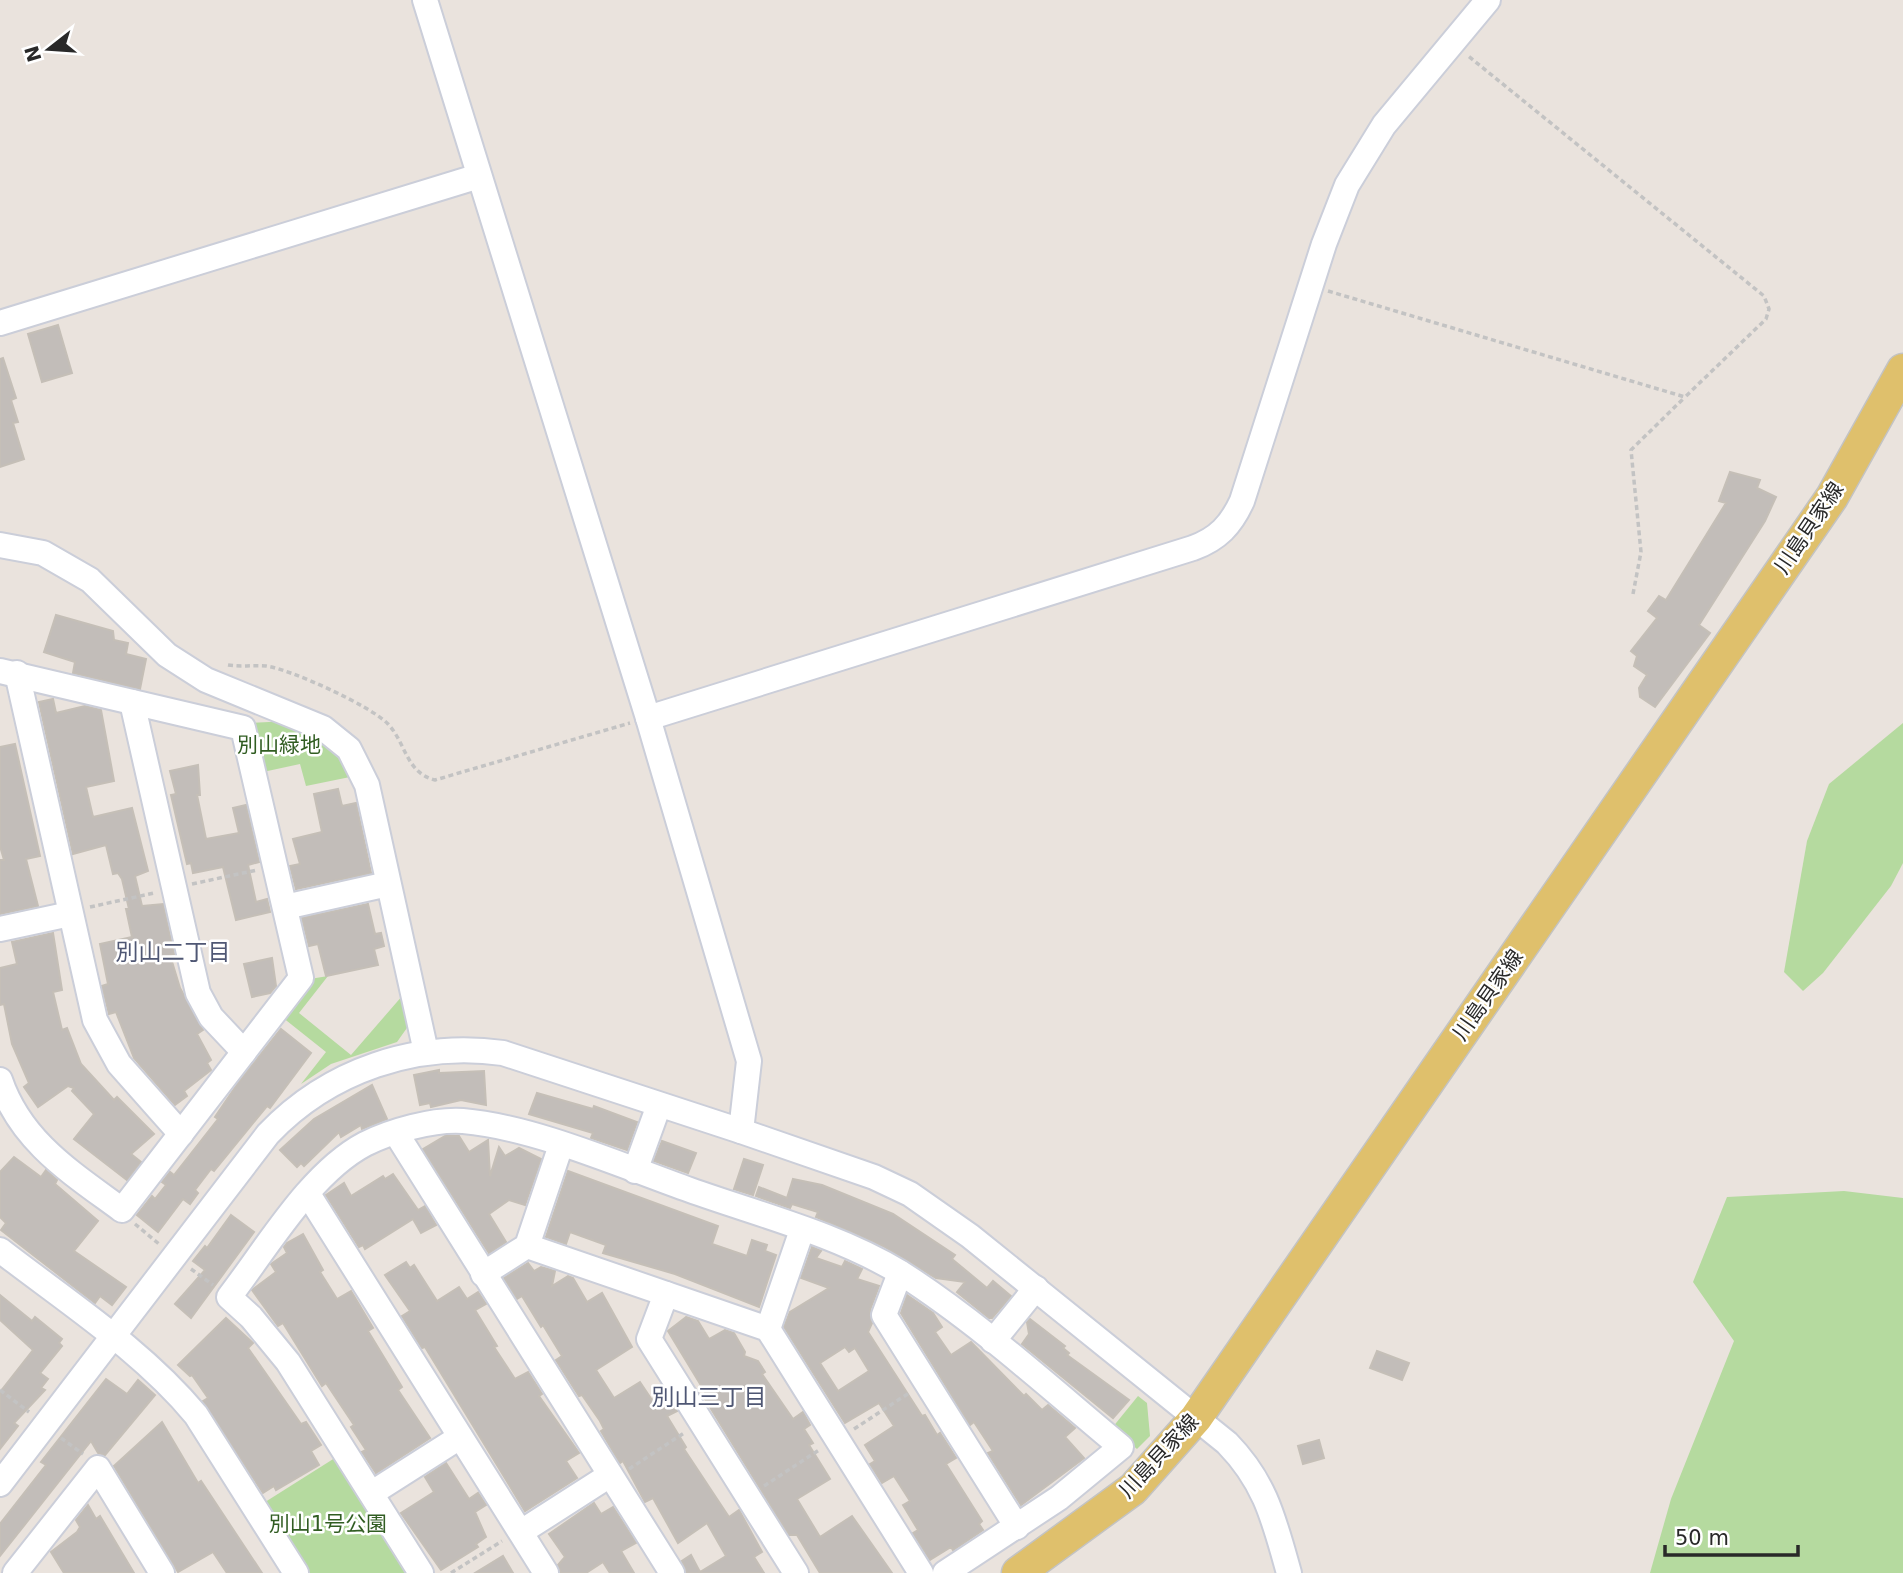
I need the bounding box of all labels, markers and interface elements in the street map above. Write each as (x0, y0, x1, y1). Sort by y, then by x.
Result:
north arrow (14, 14, 84, 84)
text: N (20, 43, 46, 65)
street label: 川島貝家線 (1770, 478, 1848, 578)
park label: 別山緑地 (237, 733, 321, 757)
district label: 別山二丁目 (116, 939, 231, 965)
street label: 川島貝家線 (1448, 945, 1528, 1045)
district label: 別山三丁目 (652, 1384, 767, 1410)
street label: 川島貝家線 (1114, 1409, 1204, 1503)
park label: 別山1号公園 (269, 1512, 387, 1536)
scale bar (1665, 1514, 1798, 1558)
text: 50 m (1675, 1526, 1729, 1550)

